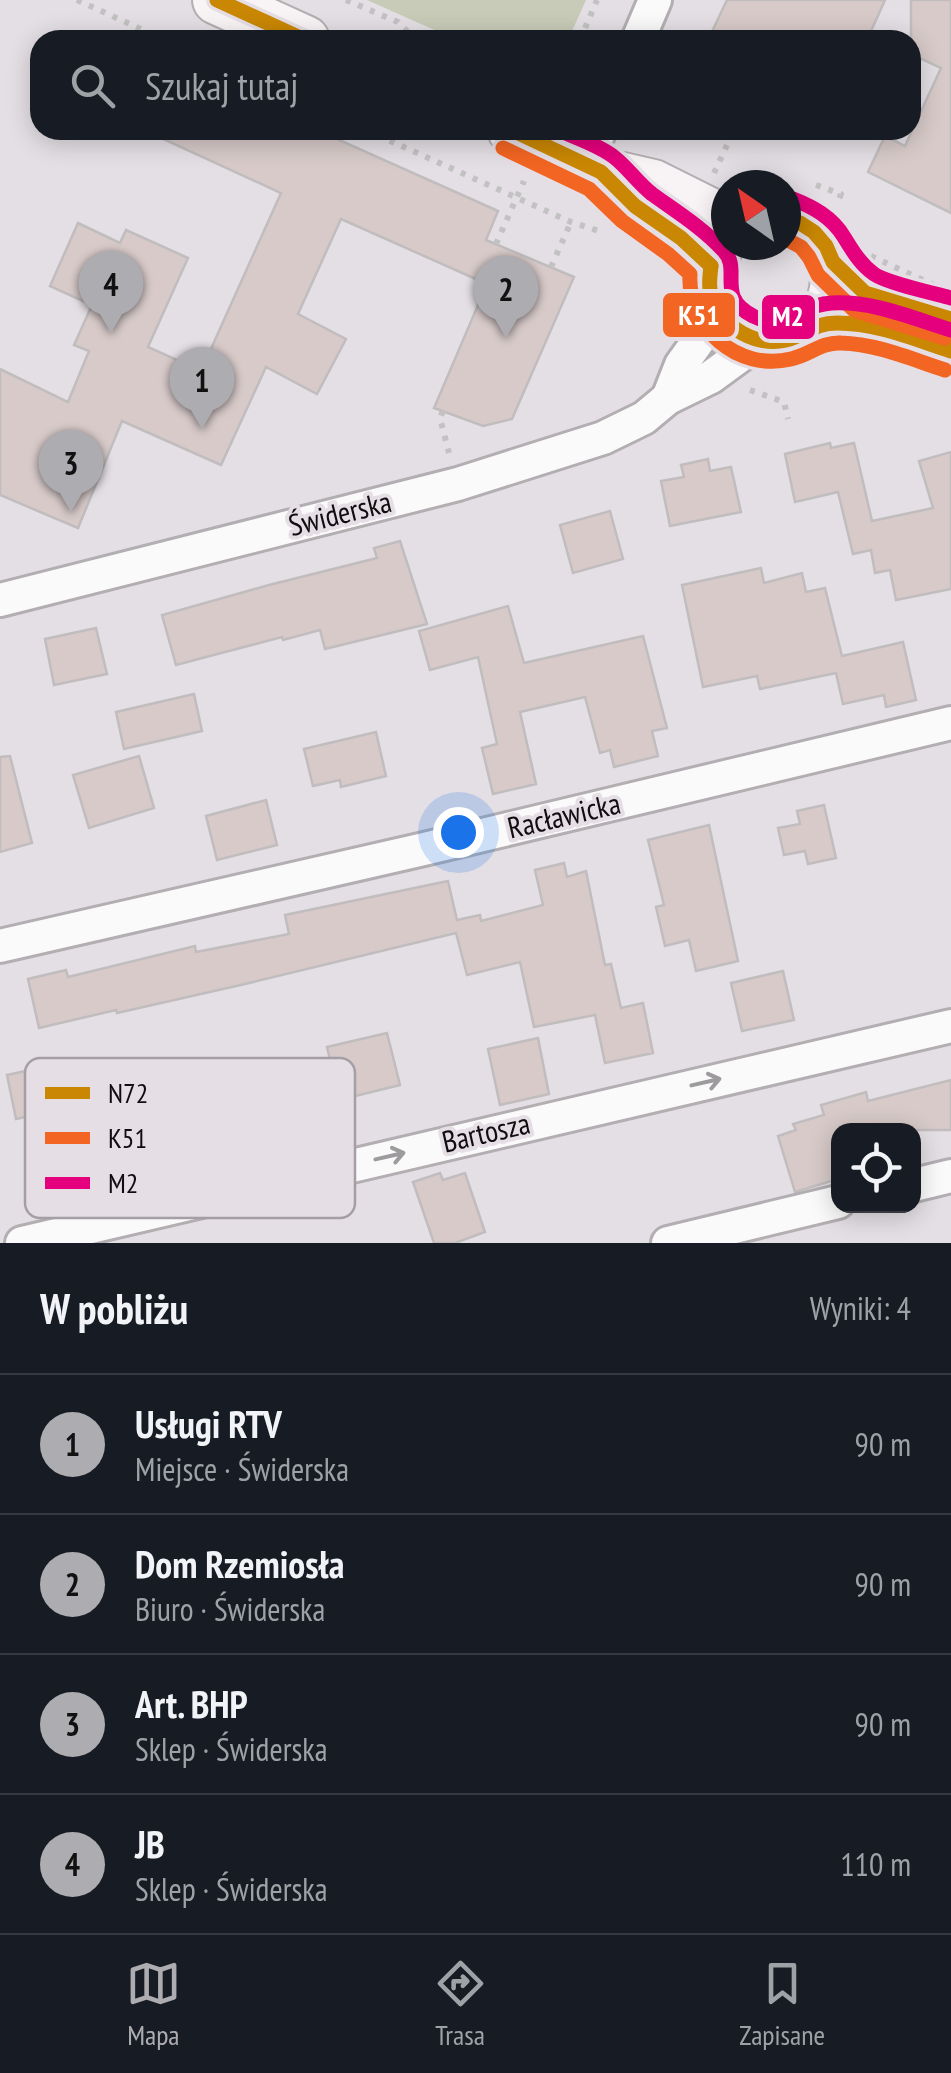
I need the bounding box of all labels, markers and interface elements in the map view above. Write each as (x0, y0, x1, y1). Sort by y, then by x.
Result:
search box (30, 30, 921, 140)
icon: search (65, 58, 120, 113)
text: Szukaj tutaj (145, 61, 298, 110)
north arrow (711, 170, 801, 260)
pin: 4 (78, 250, 144, 333)
pin: 2 (474, 255, 538, 338)
line badge: K51 (661, 291, 737, 339)
line badge: M2 (760, 293, 817, 341)
text: K51 (678, 296, 720, 333)
text: M2 (772, 297, 804, 334)
pin: 1 (170, 346, 234, 429)
pin: 3 (38, 430, 104, 512)
street label: Świderska (284, 481, 395, 544)
street label: Racławicka (503, 783, 624, 846)
your location (433, 807, 484, 858)
legend (25, 1058, 355, 1218)
one-way arrow (689, 1072, 721, 1090)
text: N72 (108, 1074, 148, 1111)
street label: Bartosza (438, 1103, 533, 1161)
text: K51 (108, 1119, 147, 1156)
map controls (831, 1123, 921, 1213)
button: locate (831, 1123, 921, 1213)
one-way arrow (373, 1146, 405, 1164)
text: M2 (108, 1164, 138, 1201)
text: W pobliżu (40, 1281, 188, 1336)
text: Wyniki: 4 (810, 1287, 911, 1329)
text: Usługi RTV (135, 1399, 282, 1448)
text: 1 (65, 1423, 80, 1465)
text: 90 m (855, 1423, 911, 1465)
text: Miejsce · Świderska (135, 1448, 349, 1490)
text: Dom Rzemiosła (135, 1539, 344, 1588)
text: 2 (65, 1563, 80, 1605)
text: 90 m (855, 1563, 911, 1605)
text: Biuro · Świderska (135, 1588, 325, 1630)
text: Art. BHP (135, 1679, 248, 1728)
text: 3 (65, 1703, 80, 1745)
text: 90 m (855, 1703, 911, 1745)
text: Sklep · Świderska (135, 1728, 327, 1770)
text: JB (135, 1819, 165, 1868)
text: 4 (65, 1843, 80, 1885)
text: 110 m (840, 1843, 911, 1885)
text: Sklep · Świderska (135, 1868, 327, 1910)
tab: Mapa (126, 1956, 181, 2053)
tab: Trasa (433, 1956, 488, 2053)
tab: Zapisane (739, 1956, 825, 2053)

